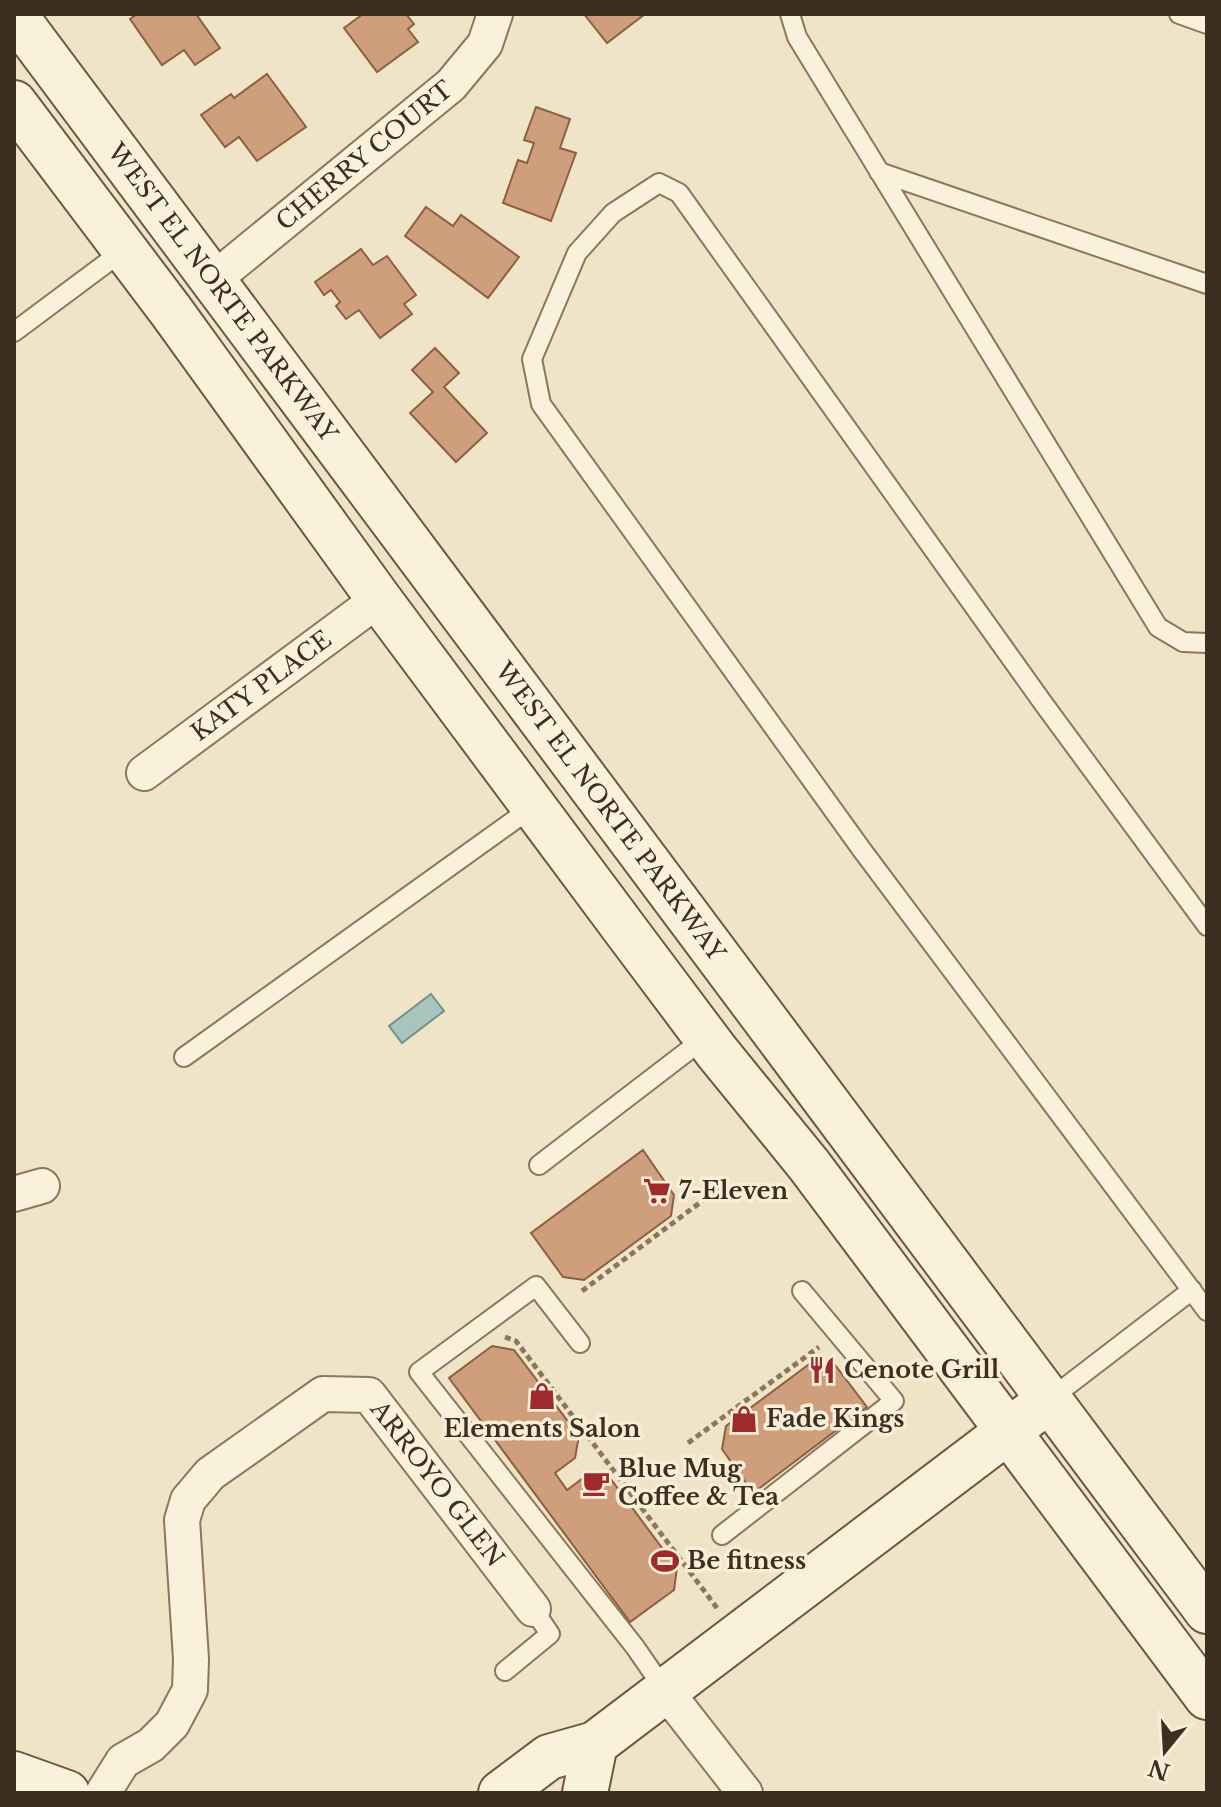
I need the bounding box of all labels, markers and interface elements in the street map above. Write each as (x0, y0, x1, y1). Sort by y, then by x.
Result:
street label: CHERRY COURT (270, 75, 458, 236)
street label: WEST EL NORTE PARKWAY (101, 137, 344, 448)
street label: KATY PLACE (185, 624, 337, 747)
street label: WEST EL NORTE PARKWAY (489, 656, 732, 967)
supermarket icon: 7-Eleven (642, 1176, 672, 1206)
place label: 7-Eleven (679, 1176, 789, 1205)
restaurant icon: Cenote Grill (807, 1355, 837, 1385)
place label: Cenote Grill (844, 1355, 1000, 1384)
shop icon: Elements Salon (527, 1381, 557, 1411)
street label: ARROYO GLEN (364, 1394, 510, 1572)
shop icon: Fade Kings (729, 1404, 759, 1434)
place label: Fade Kings (766, 1404, 904, 1433)
place label: Elements Salon (443, 1414, 641, 1443)
place label: Blue Mug Coffee & Tea (618, 1454, 779, 1511)
cafe icon: Blue Mug Coffee & Tea (581, 1468, 611, 1498)
sports icon: Be fitness (650, 1546, 680, 1576)
place label: Be fitness (687, 1546, 806, 1575)
north arrow (1125, 1711, 1205, 1791)
text: N (1145, 1753, 1173, 1786)

